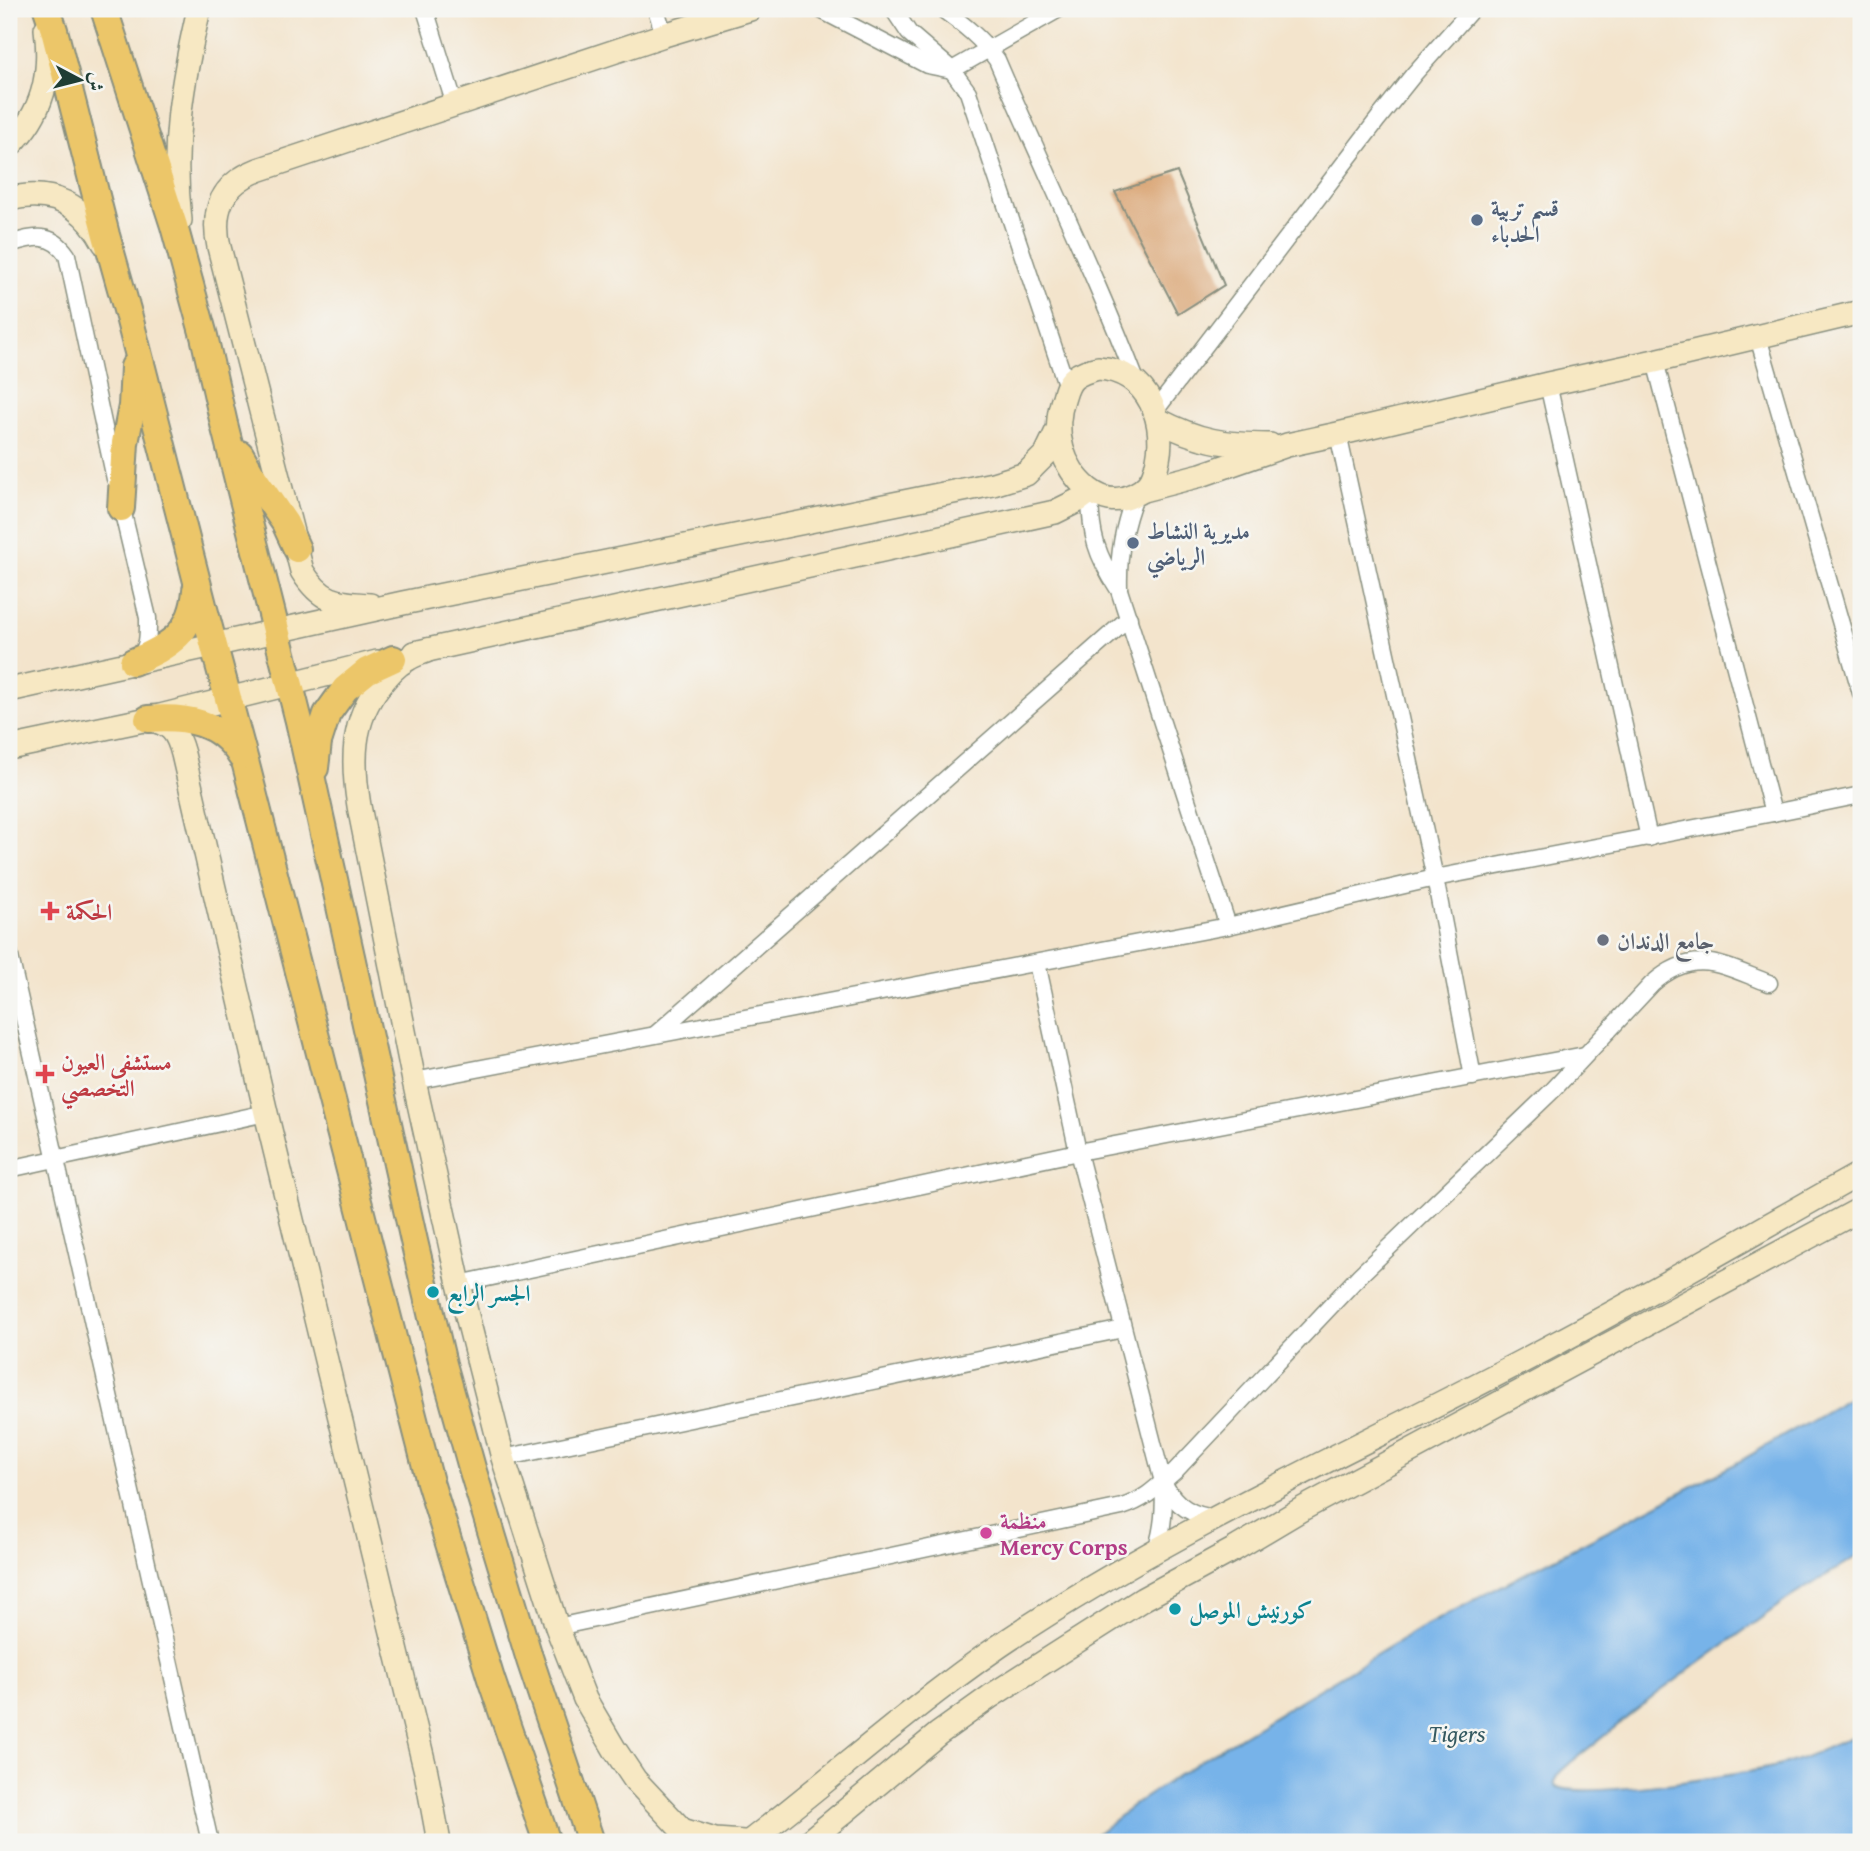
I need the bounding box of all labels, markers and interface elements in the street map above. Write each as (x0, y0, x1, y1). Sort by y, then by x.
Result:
north arrow (46, 46, 116, 116)
text: ش (82, 71, 112, 93)
place label: قسم تربية الحدباء (1491, 191, 1559, 250)
marker: قسم تربية الحدباء (1469, 212, 1485, 228)
place label: مديرية النشاط الرياضي (1147, 514, 1250, 579)
marker: مديرية النشاط الرياضي (1125, 535, 1141, 551)
place label: الحكمة (66, 895, 112, 928)
marker: الحكمة (40, 901, 60, 921)
place label: جامع الدندان (1617, 924, 1714, 963)
marker: جامع الدندان (1595, 932, 1611, 948)
place label: مستشفى العيون التخصصي (61, 1045, 172, 1110)
marker: مستشفى العيون التخصصي (35, 1064, 55, 1084)
place label: الجسر الرابع (447, 1276, 530, 1315)
marker: الجسر الرابع (425, 1284, 441, 1300)
place label: منظمة Mercy Corps (1000, 1504, 1128, 1563)
marker: منظمة Mercy Corps (978, 1525, 994, 1541)
place label: كورنيش الموصل (1189, 1593, 1313, 1627)
marker: كورنيش الموصل (1167, 1601, 1183, 1617)
water label: Tigers (1429, 1716, 1486, 1751)

